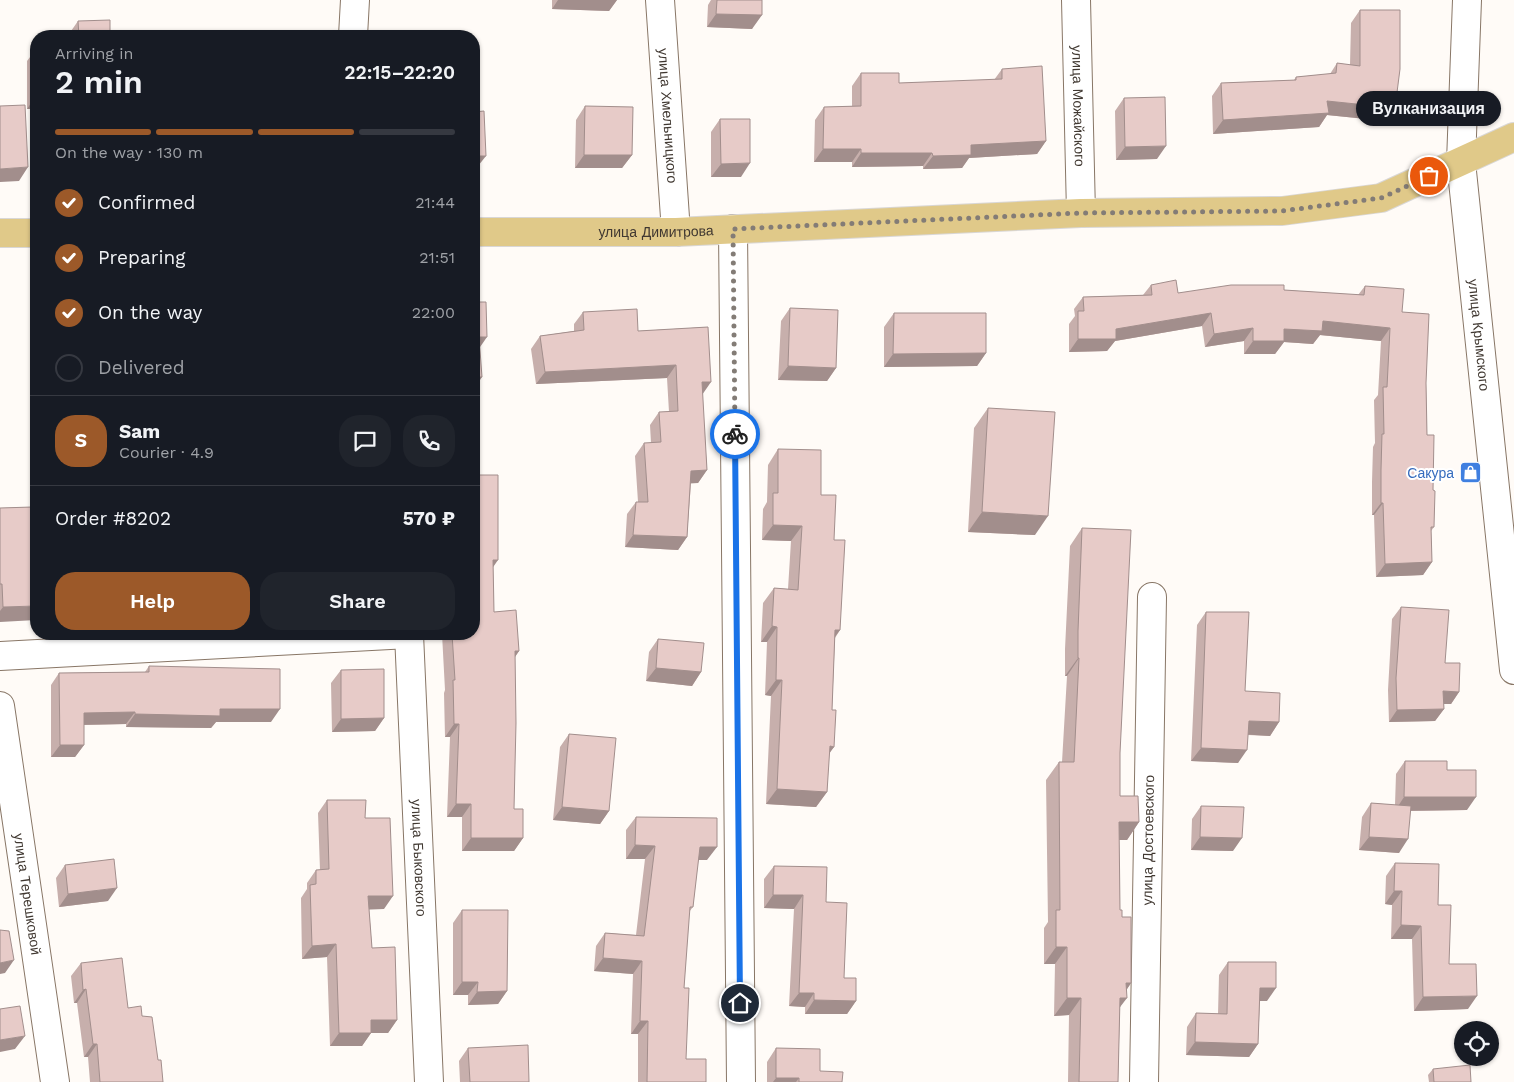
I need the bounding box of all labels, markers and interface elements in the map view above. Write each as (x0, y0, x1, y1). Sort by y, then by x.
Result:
text: Arriving in (55, 44, 133, 63)
street label: улица Можайского (1069, 45, 1088, 167)
street label: улица Хмельницкого (655, 48, 681, 184)
text: 22:15–22:20 (344, 61, 455, 84)
text: 2 min (55, 63, 143, 101)
callout: Вулканизация (1356, 91, 1502, 126)
text: Вулканизация (1372, 99, 1485, 118)
text: On the way · 130 m (55, 143, 203, 162)
pin (1408, 155, 1450, 197)
icon: bag (1415, 162, 1443, 190)
icon: check (55, 189, 83, 217)
text: Confirmed (98, 191, 195, 214)
text: 21:44 (415, 193, 455, 212)
street label: улица Димитрова (598, 222, 714, 240)
icon: check (55, 244, 83, 272)
text: Preparing (98, 246, 185, 269)
text: 21:51 (419, 248, 455, 267)
street label: улица Крымского (1465, 278, 1493, 392)
icon: check (55, 299, 83, 327)
text: On the way (98, 301, 202, 324)
text: 22:00 (412, 303, 455, 322)
text: Delivered (98, 356, 185, 379)
courier (710, 409, 760, 459)
button: chat (339, 415, 391, 467)
button: phone (403, 415, 455, 467)
text: Sam (119, 420, 160, 443)
icon: bike (721, 420, 749, 448)
text: S (75, 429, 87, 452)
text: Courier · 4.9 (119, 443, 214, 462)
shop icon: Сакура (1458, 461, 1482, 485)
place label: Сакура (1407, 465, 1454, 481)
text: Order #8202 (55, 507, 171, 530)
text: 570 ₽ (403, 507, 455, 530)
button: Help (55, 572, 250, 630)
button: Share (260, 572, 455, 630)
street label: улица Достоевского (1139, 774, 1157, 905)
street label: улица Быковского (408, 799, 430, 917)
street label: улица Терешковой (11, 832, 44, 956)
pin (719, 982, 761, 1024)
icon: home (726, 989, 754, 1017)
map controls (1454, 1021, 1499, 1066)
button: locate (1454, 1021, 1499, 1066)

